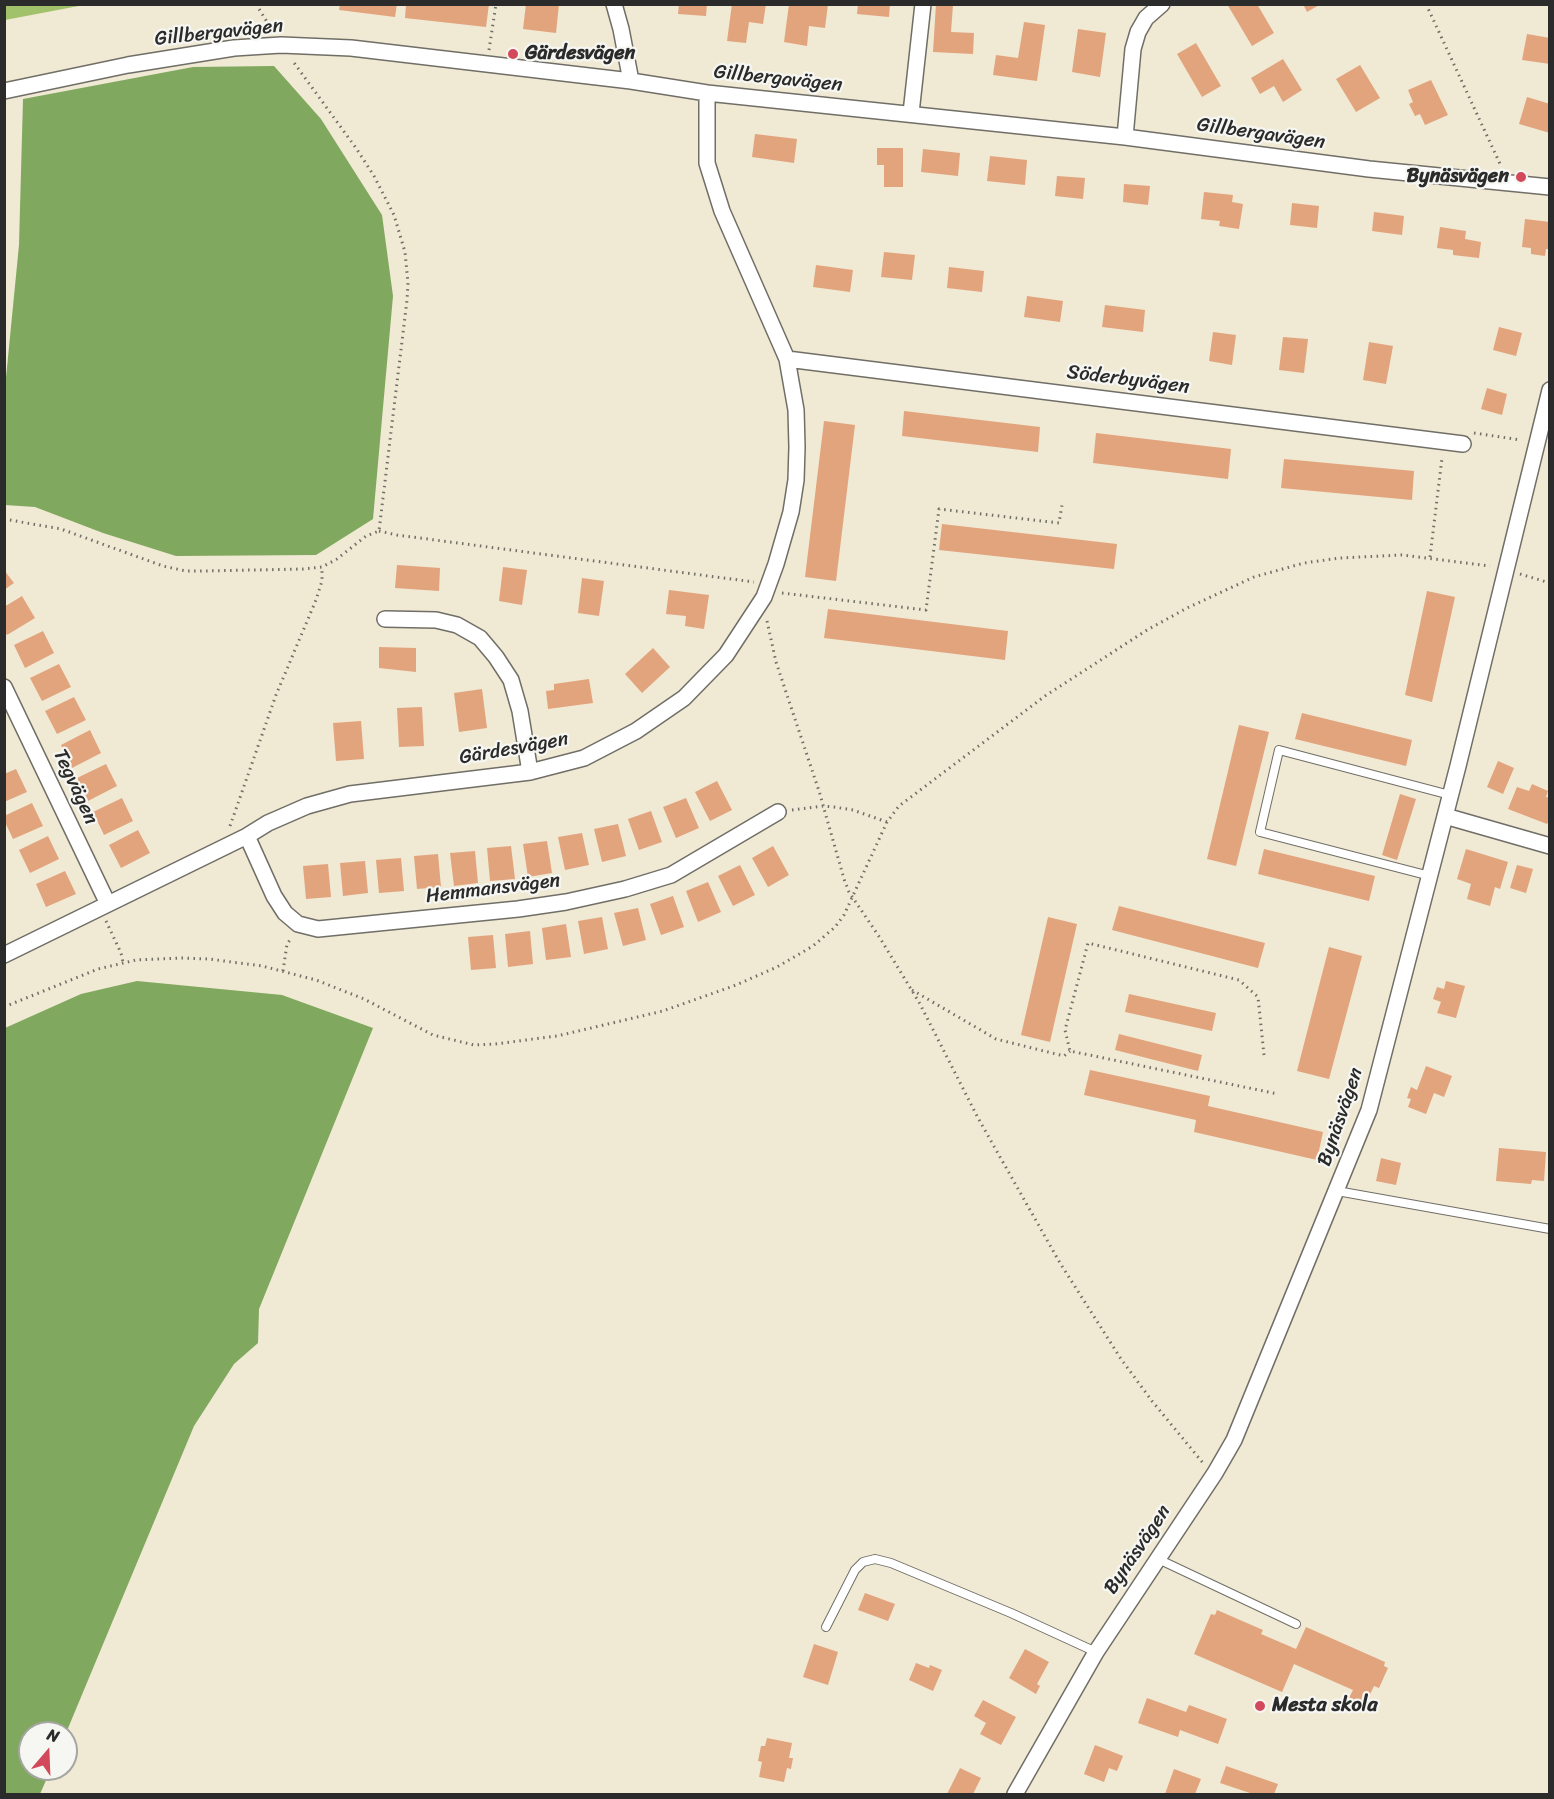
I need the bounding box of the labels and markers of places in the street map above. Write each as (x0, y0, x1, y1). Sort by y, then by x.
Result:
place label: Gärdesvägen (525, 42, 635, 66)
marker: Gärdesvägen (506, 47, 520, 61)
place label: Bynäsvägen (1406, 165, 1509, 189)
marker: Bynäsvägen (1514, 170, 1528, 184)
place label: Mesta skola (1272, 1694, 1377, 1718)
marker: Mesta skola (1253, 1699, 1267, 1713)

